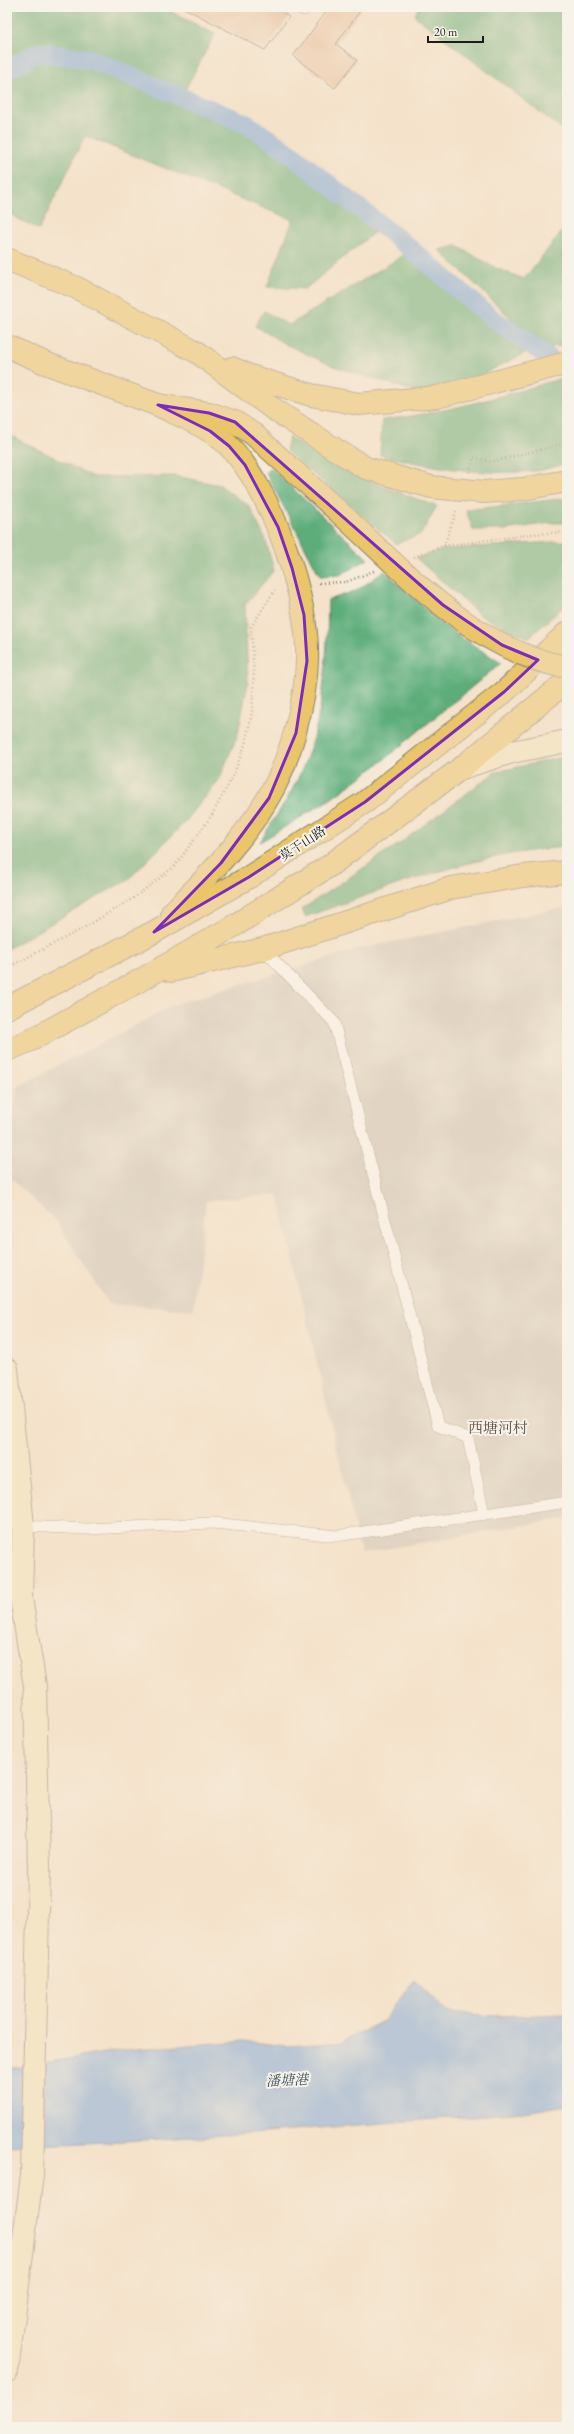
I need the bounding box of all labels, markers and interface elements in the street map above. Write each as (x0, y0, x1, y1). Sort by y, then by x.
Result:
scale bar (428, 18, 483, 44)
text: 20 m (434, 24, 458, 40)
street label: 莫干山路 (276, 822, 329, 865)
district label: 西塘河村 (468, 1418, 528, 1437)
water label: 潘塘港 (266, 2070, 310, 2090)

